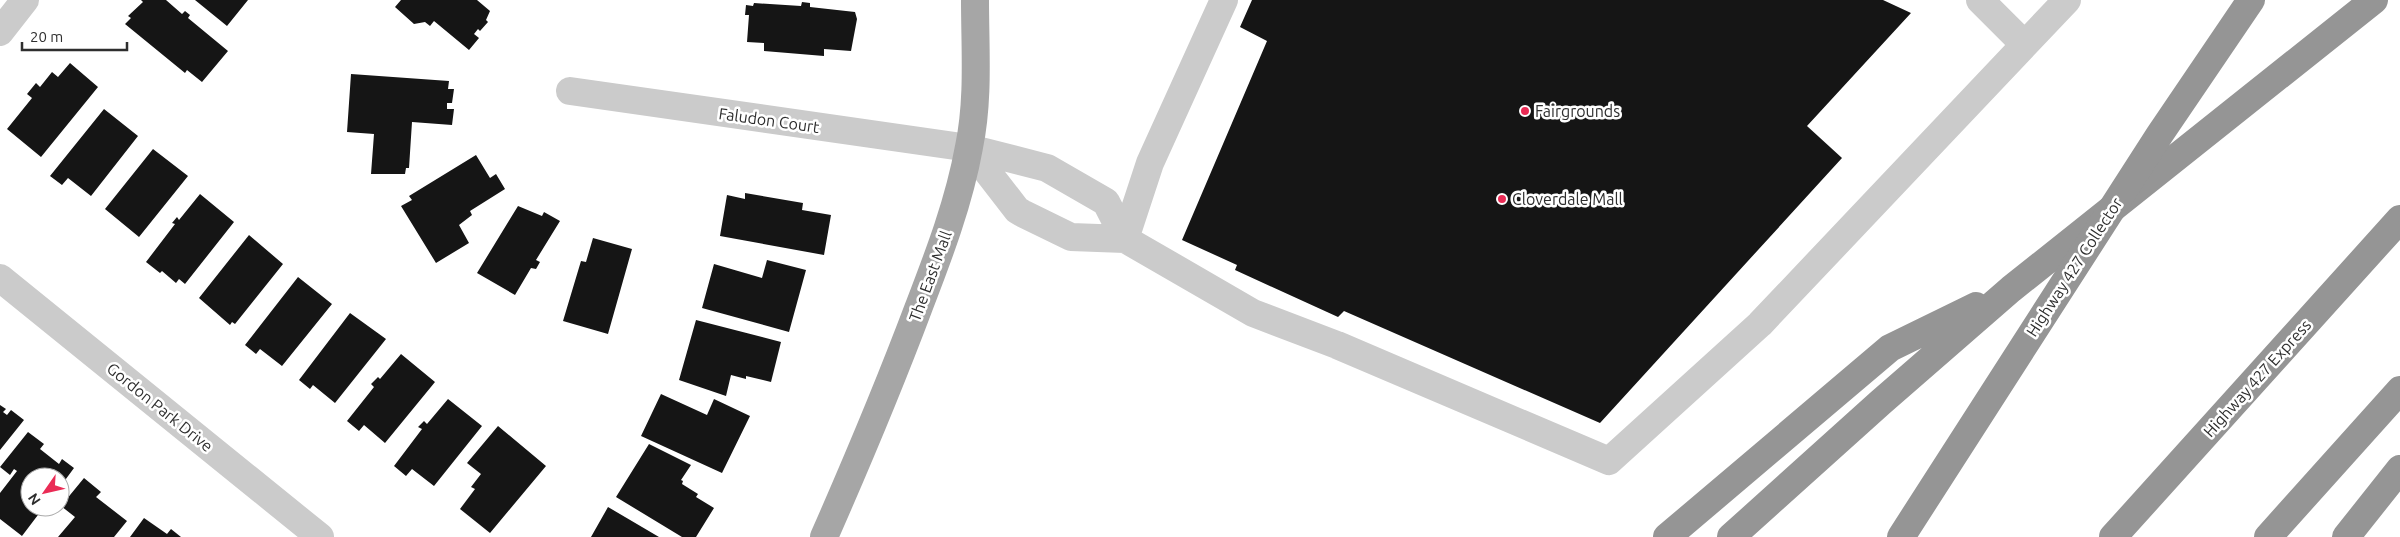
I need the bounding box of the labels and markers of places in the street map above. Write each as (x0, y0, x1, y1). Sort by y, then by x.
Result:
place label: Fairgrounds (1535, 102, 1620, 120)
marker: Fairgrounds (1519, 105, 1531, 117)
place label: Cloverdale Mall (1512, 190, 1623, 208)
marker: Cloverdale Mall (1496, 193, 1508, 205)

